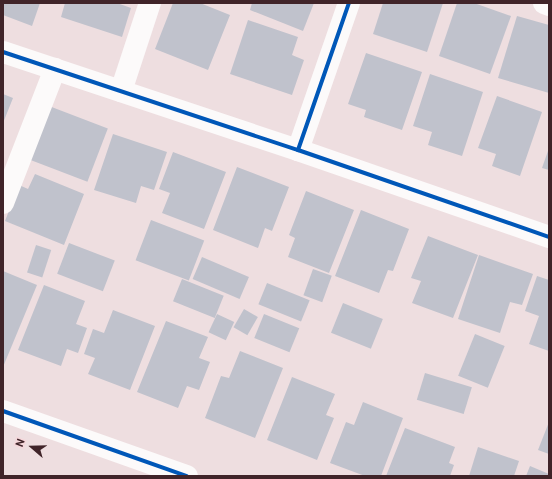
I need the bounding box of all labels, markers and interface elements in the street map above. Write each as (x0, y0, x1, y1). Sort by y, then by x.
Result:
north arrow (12, 427, 52, 467)
text: N (13, 437, 29, 449)

